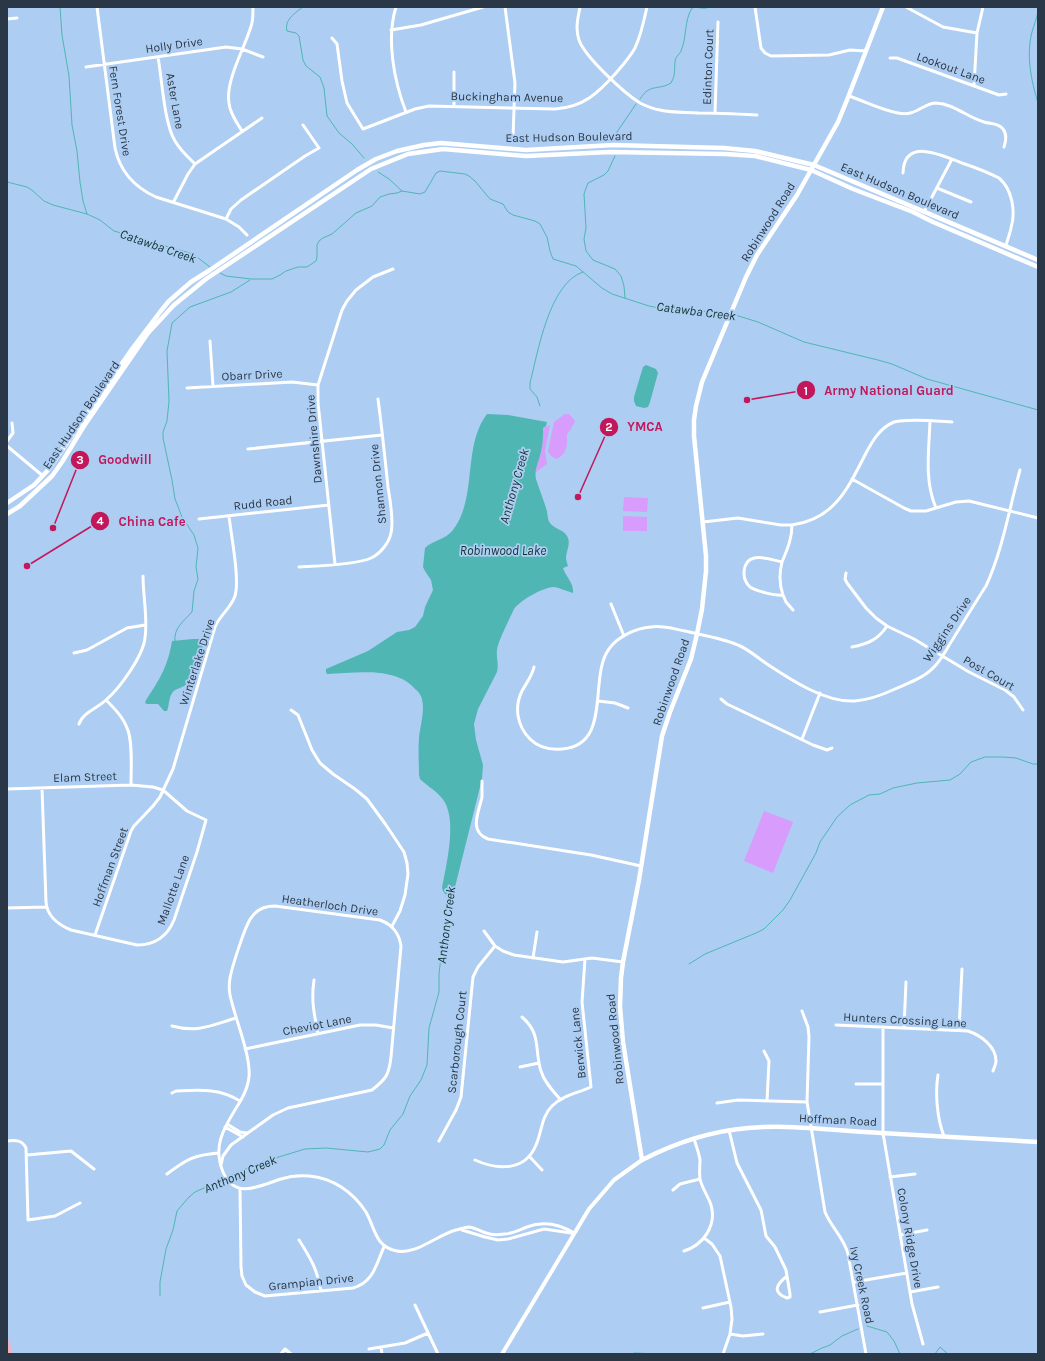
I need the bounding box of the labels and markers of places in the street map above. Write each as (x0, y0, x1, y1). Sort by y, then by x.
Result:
callout: Army National Guard (796, 378, 962, 403)
callout: YMCA (599, 414, 671, 439)
callout: Goodwill (70, 447, 159, 472)
callout: China Cafe (90, 509, 193, 534)

